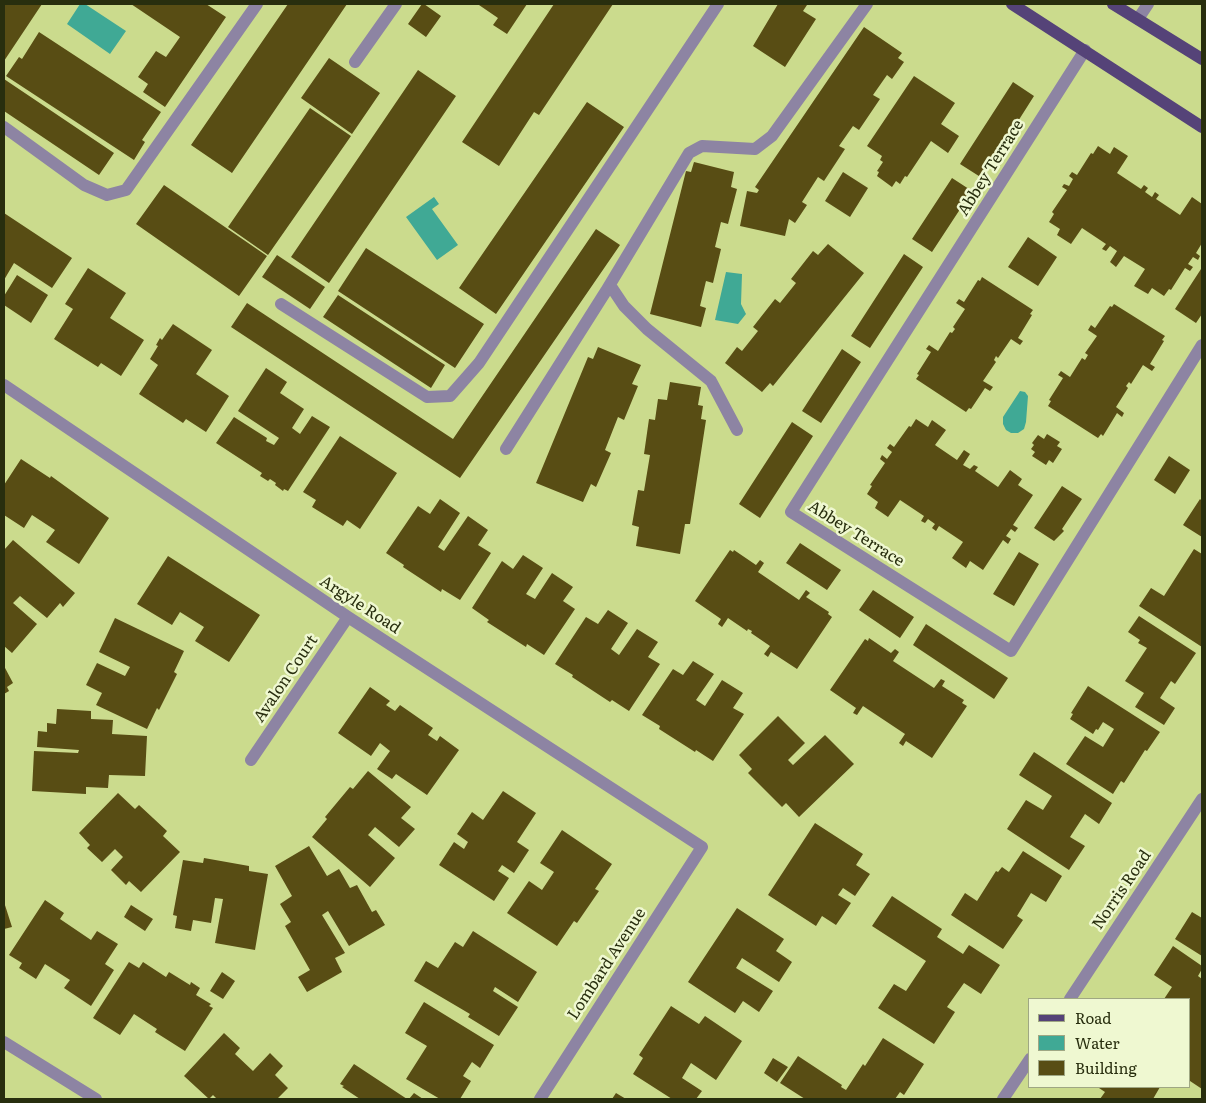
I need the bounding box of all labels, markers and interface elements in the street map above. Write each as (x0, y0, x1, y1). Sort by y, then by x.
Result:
street label: Abbey Terrace (954, 116, 1028, 220)
street label: Abbey Terrace (804, 497, 908, 571)
street label: Argyle Road (316, 572, 404, 638)
street label: Avalon Court (250, 632, 322, 726)
street label: Norris Road (1088, 847, 1156, 933)
street label: Lombard Avenue (564, 905, 650, 1023)
legend (1028, 998, 1191, 1088)
text: Road (1075, 1006, 1111, 1029)
text: Water (1075, 1031, 1120, 1054)
text: Building (1075, 1056, 1137, 1079)

